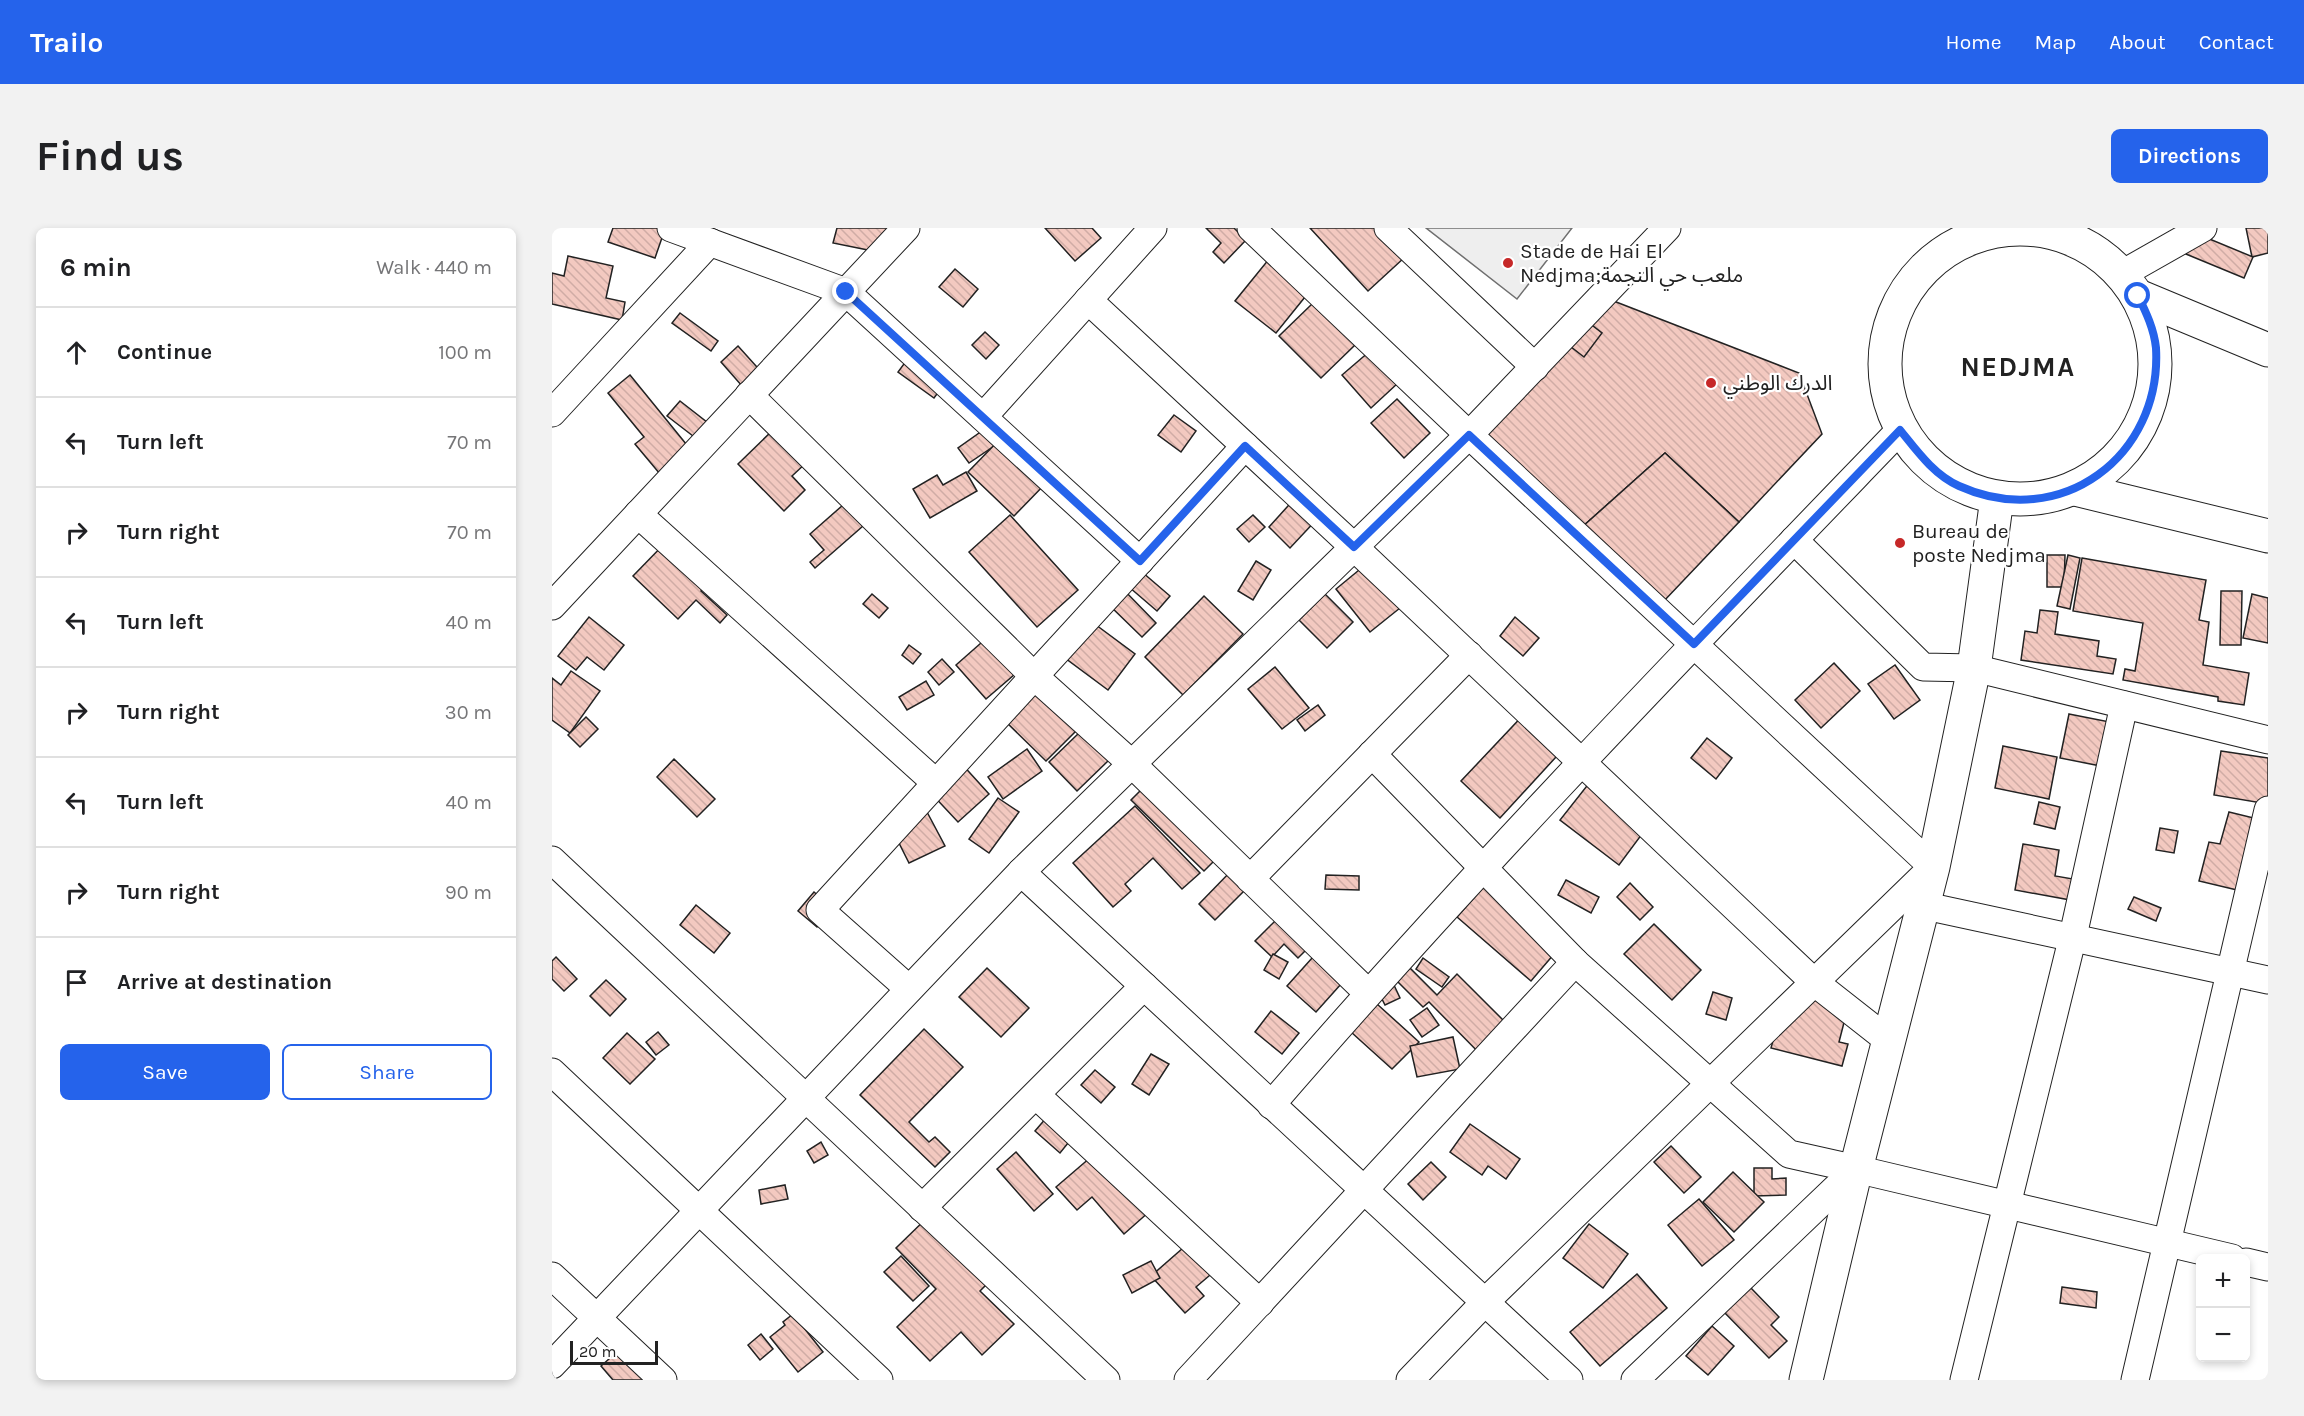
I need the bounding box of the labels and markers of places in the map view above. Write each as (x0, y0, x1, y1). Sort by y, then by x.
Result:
place label: Stade de Hai El Nedjma;ملعب حي النجمة (1520, 239, 1743, 291)
marker: Stade de Hai El Nedjma;ملعب حي النجمة (1501, 256, 1515, 270)
place label: الدرك الوطني (1723, 371, 1833, 399)
marker: الدرك الوطني (1704, 376, 1718, 390)
place label: Bureau de poste Nedjma (1912, 519, 2046, 567)
marker: Bureau de poste Nedjma (1893, 536, 1907, 550)

